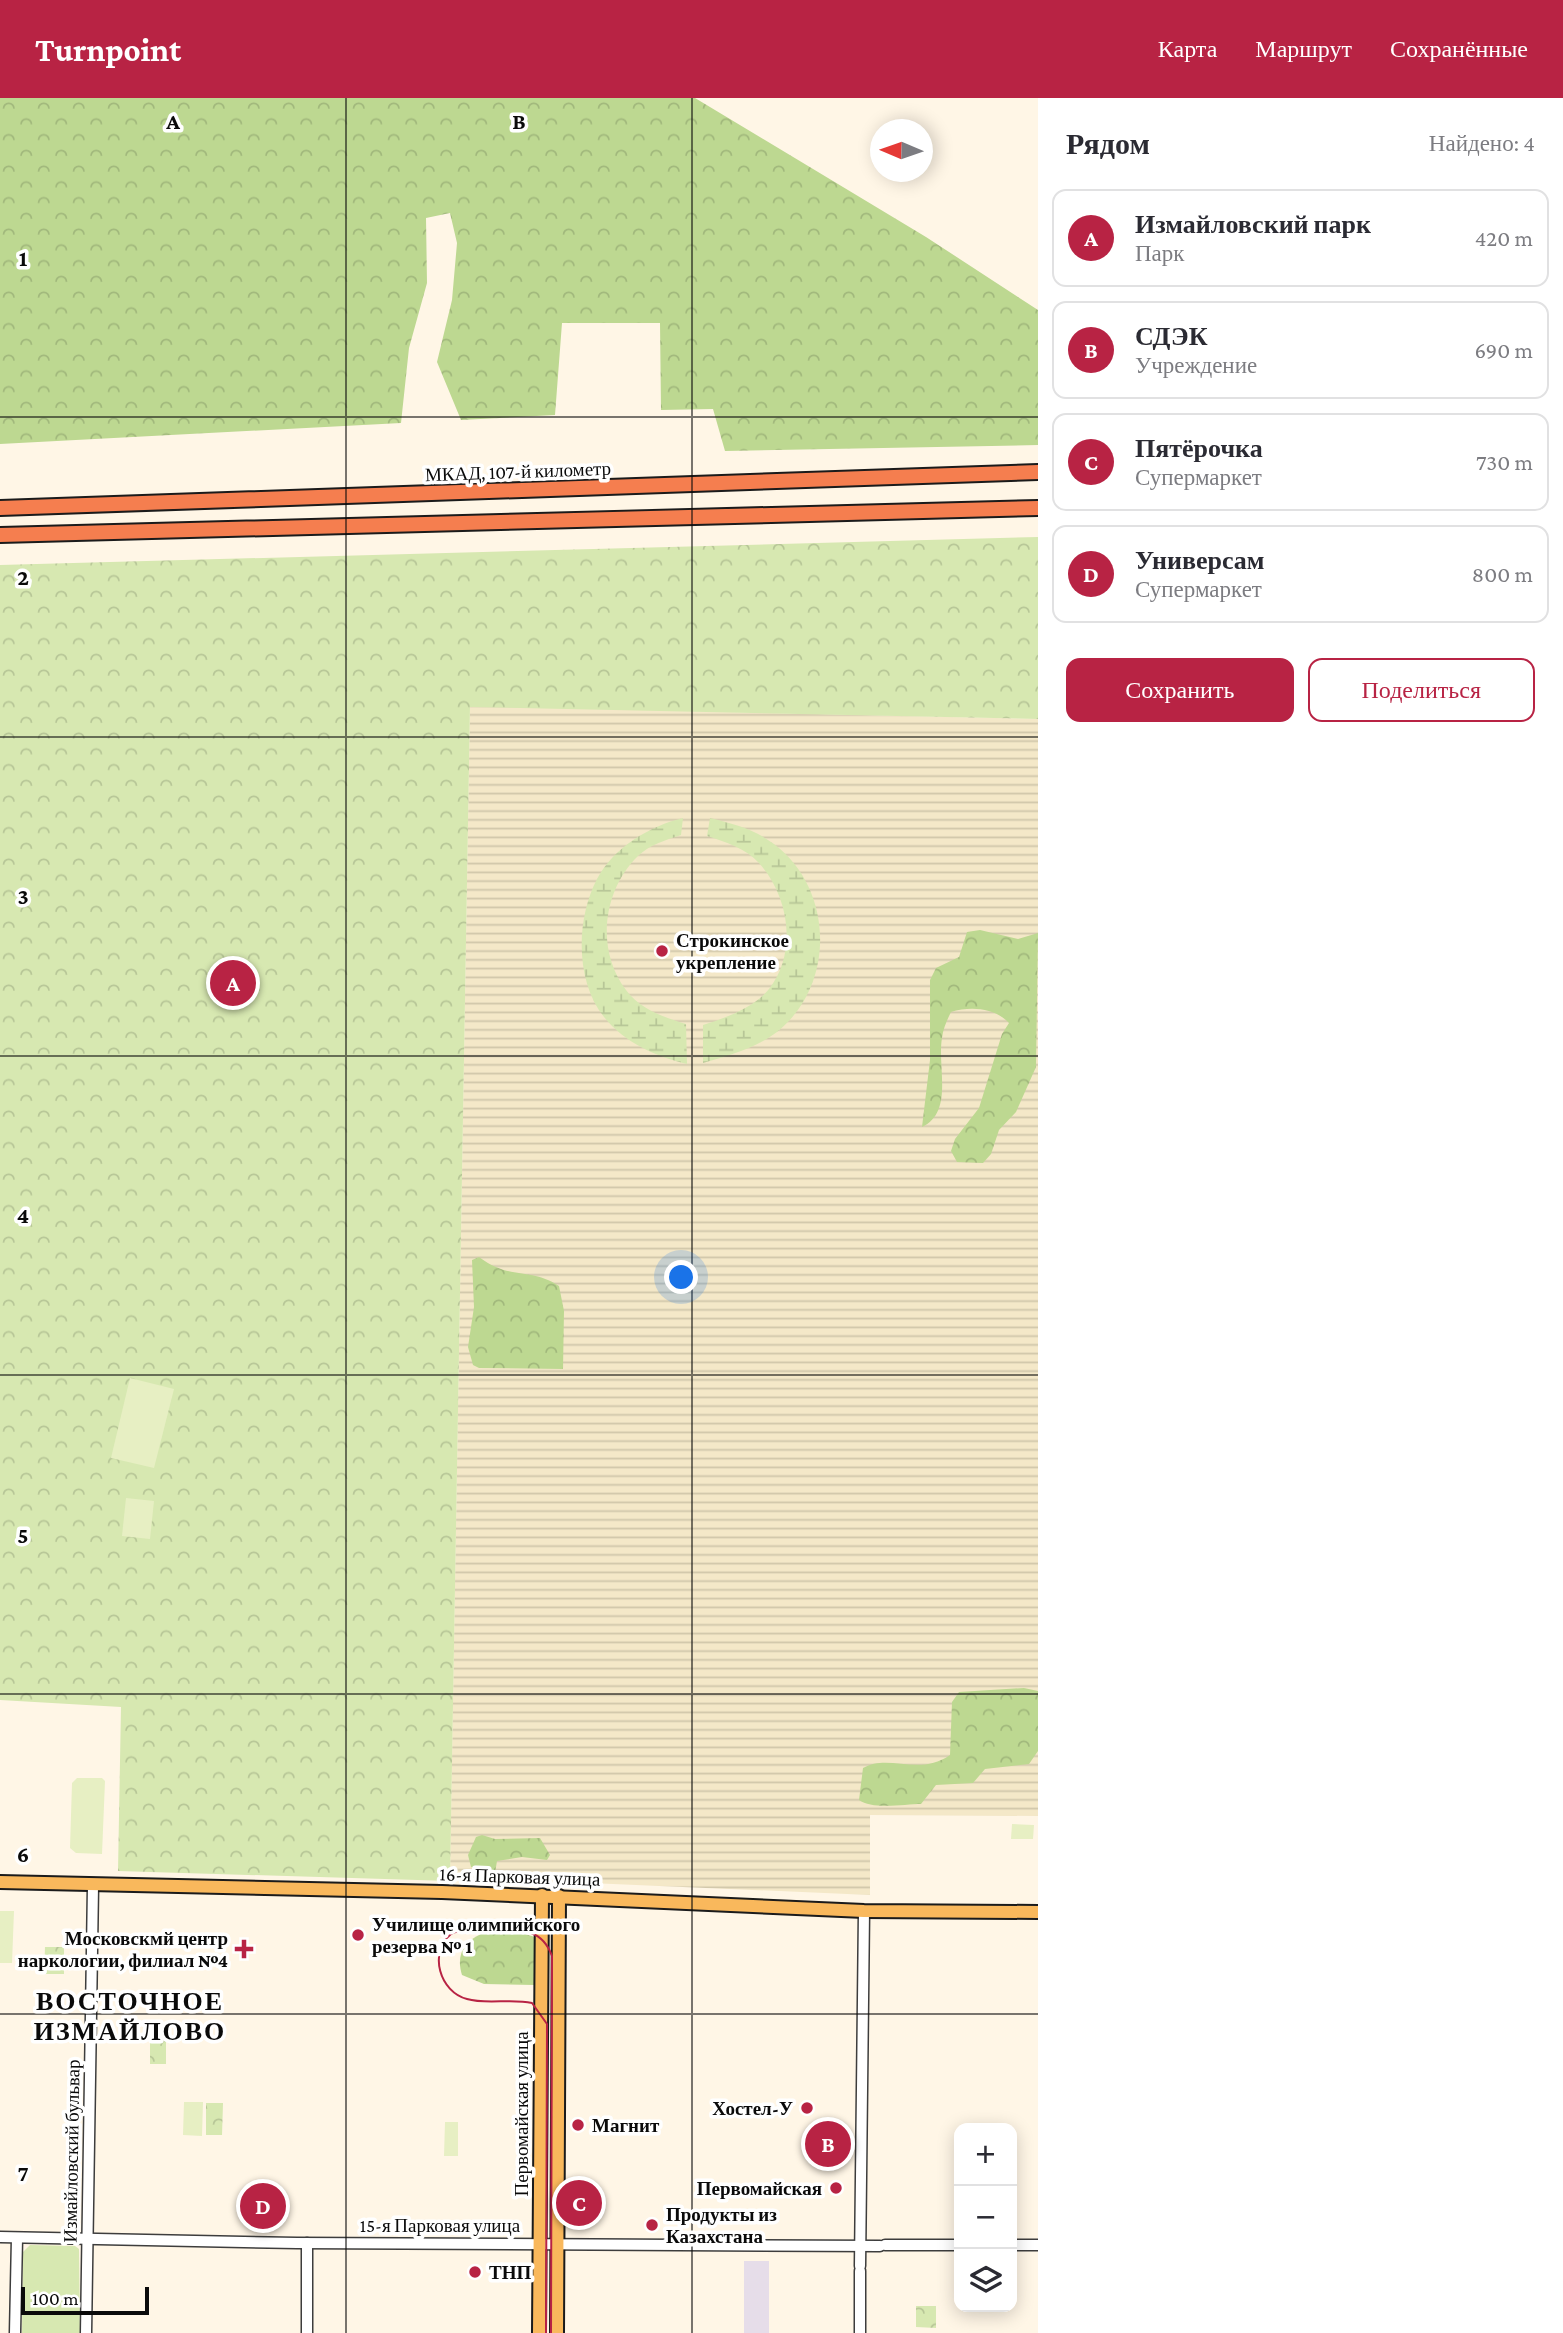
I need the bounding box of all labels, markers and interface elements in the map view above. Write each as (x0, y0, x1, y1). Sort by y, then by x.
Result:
text: Turnpoint (35, 31, 181, 68)
text: Карта (1158, 35, 1217, 62)
text: Маршрут (1255, 35, 1352, 62)
text: Сохранённые (1390, 35, 1528, 62)
text: A (165, 108, 180, 134)
text: B (512, 108, 526, 134)
north arrow (870, 119, 933, 182)
text: Рядом (1066, 127, 1150, 160)
text: Найдено: 4 (1429, 130, 1535, 156)
text: Измайловский парк (1135, 210, 1371, 239)
text: A (1084, 225, 1098, 251)
text: 420 m (1475, 225, 1533, 251)
text: Парк (1135, 240, 1185, 266)
text: 1 (19, 245, 28, 271)
text: СДЭК (1135, 322, 1208, 351)
text: B (1084, 337, 1098, 363)
text: 690 m (1474, 337, 1533, 363)
text: Учреждение (1135, 352, 1257, 378)
text: Пятёрочка (1135, 434, 1263, 463)
text: C (1084, 449, 1098, 475)
text: 730 m (1476, 449, 1533, 475)
street label: МКАД, 107-й километр (425, 458, 611, 485)
text: Супермаркет (1135, 464, 1262, 490)
text: Универсам (1135, 546, 1265, 575)
text: D (1083, 561, 1099, 587)
text: 800 m (1472, 561, 1533, 587)
text: 2 (17, 564, 29, 590)
text: Супермаркет (1135, 576, 1262, 602)
button: Сохранить (1066, 658, 1294, 722)
button: Поделиться (1308, 658, 1535, 722)
text: 3 (17, 883, 29, 909)
place label: Строкинское укрепление (676, 930, 789, 973)
marker: Строкинское укрепление (654, 943, 670, 959)
pin: A (210, 957, 256, 1009)
text: 4 (17, 1202, 29, 1228)
your location (664, 1260, 698, 1294)
text: 5 (17, 1522, 29, 1548)
text: 6 (17, 1841, 29, 1867)
street label: 16-я Парковая улица (439, 1863, 601, 1890)
place label: Училище олимпийского резерва № 1 (372, 1914, 580, 1957)
marker: Училище олимпийского резерва № 1 (350, 1927, 366, 1943)
place label: Московскмй центр наркологии, филиал №4 (18, 1928, 228, 1971)
marker: Московскмй центр наркологии, филиал №4 (234, 1939, 254, 1959)
district label: ВОСТОЧНОЕ ИЗМАЙЛОВО (34, 1987, 226, 2046)
street label: Первомайская улица (511, 2031, 532, 2197)
street label: Измайловский бульвар (59, 2059, 84, 2243)
place label: Хостел-У (712, 2098, 793, 2119)
marker: Хостел-У (799, 2100, 815, 2116)
place label: Магнит (592, 2115, 660, 2136)
marker: Магнит (570, 2117, 586, 2133)
pin: B (805, 2118, 851, 2170)
map controls (954, 2123, 1017, 2312)
button: + (954, 2123, 1017, 2186)
text: 7 (17, 2160, 29, 2186)
pin: C (556, 2177, 602, 2229)
place label: Первомайская (697, 2178, 822, 2199)
pin: D (240, 2180, 286, 2232)
marker: Первомайская (828, 2180, 844, 2196)
button: − (954, 2186, 1017, 2249)
place label: Продукты из Казахстана (666, 2204, 777, 2247)
street label: 15-я Парковая улица (360, 2215, 521, 2236)
marker: Продукты из Казахстана (644, 2217, 660, 2233)
button: layers (954, 2249, 1017, 2312)
place label: ТНП (489, 2262, 531, 2283)
marker: ТНП (467, 2264, 483, 2280)
scale bar (21, 2284, 149, 2316)
text: 100 m (32, 2288, 79, 2309)

